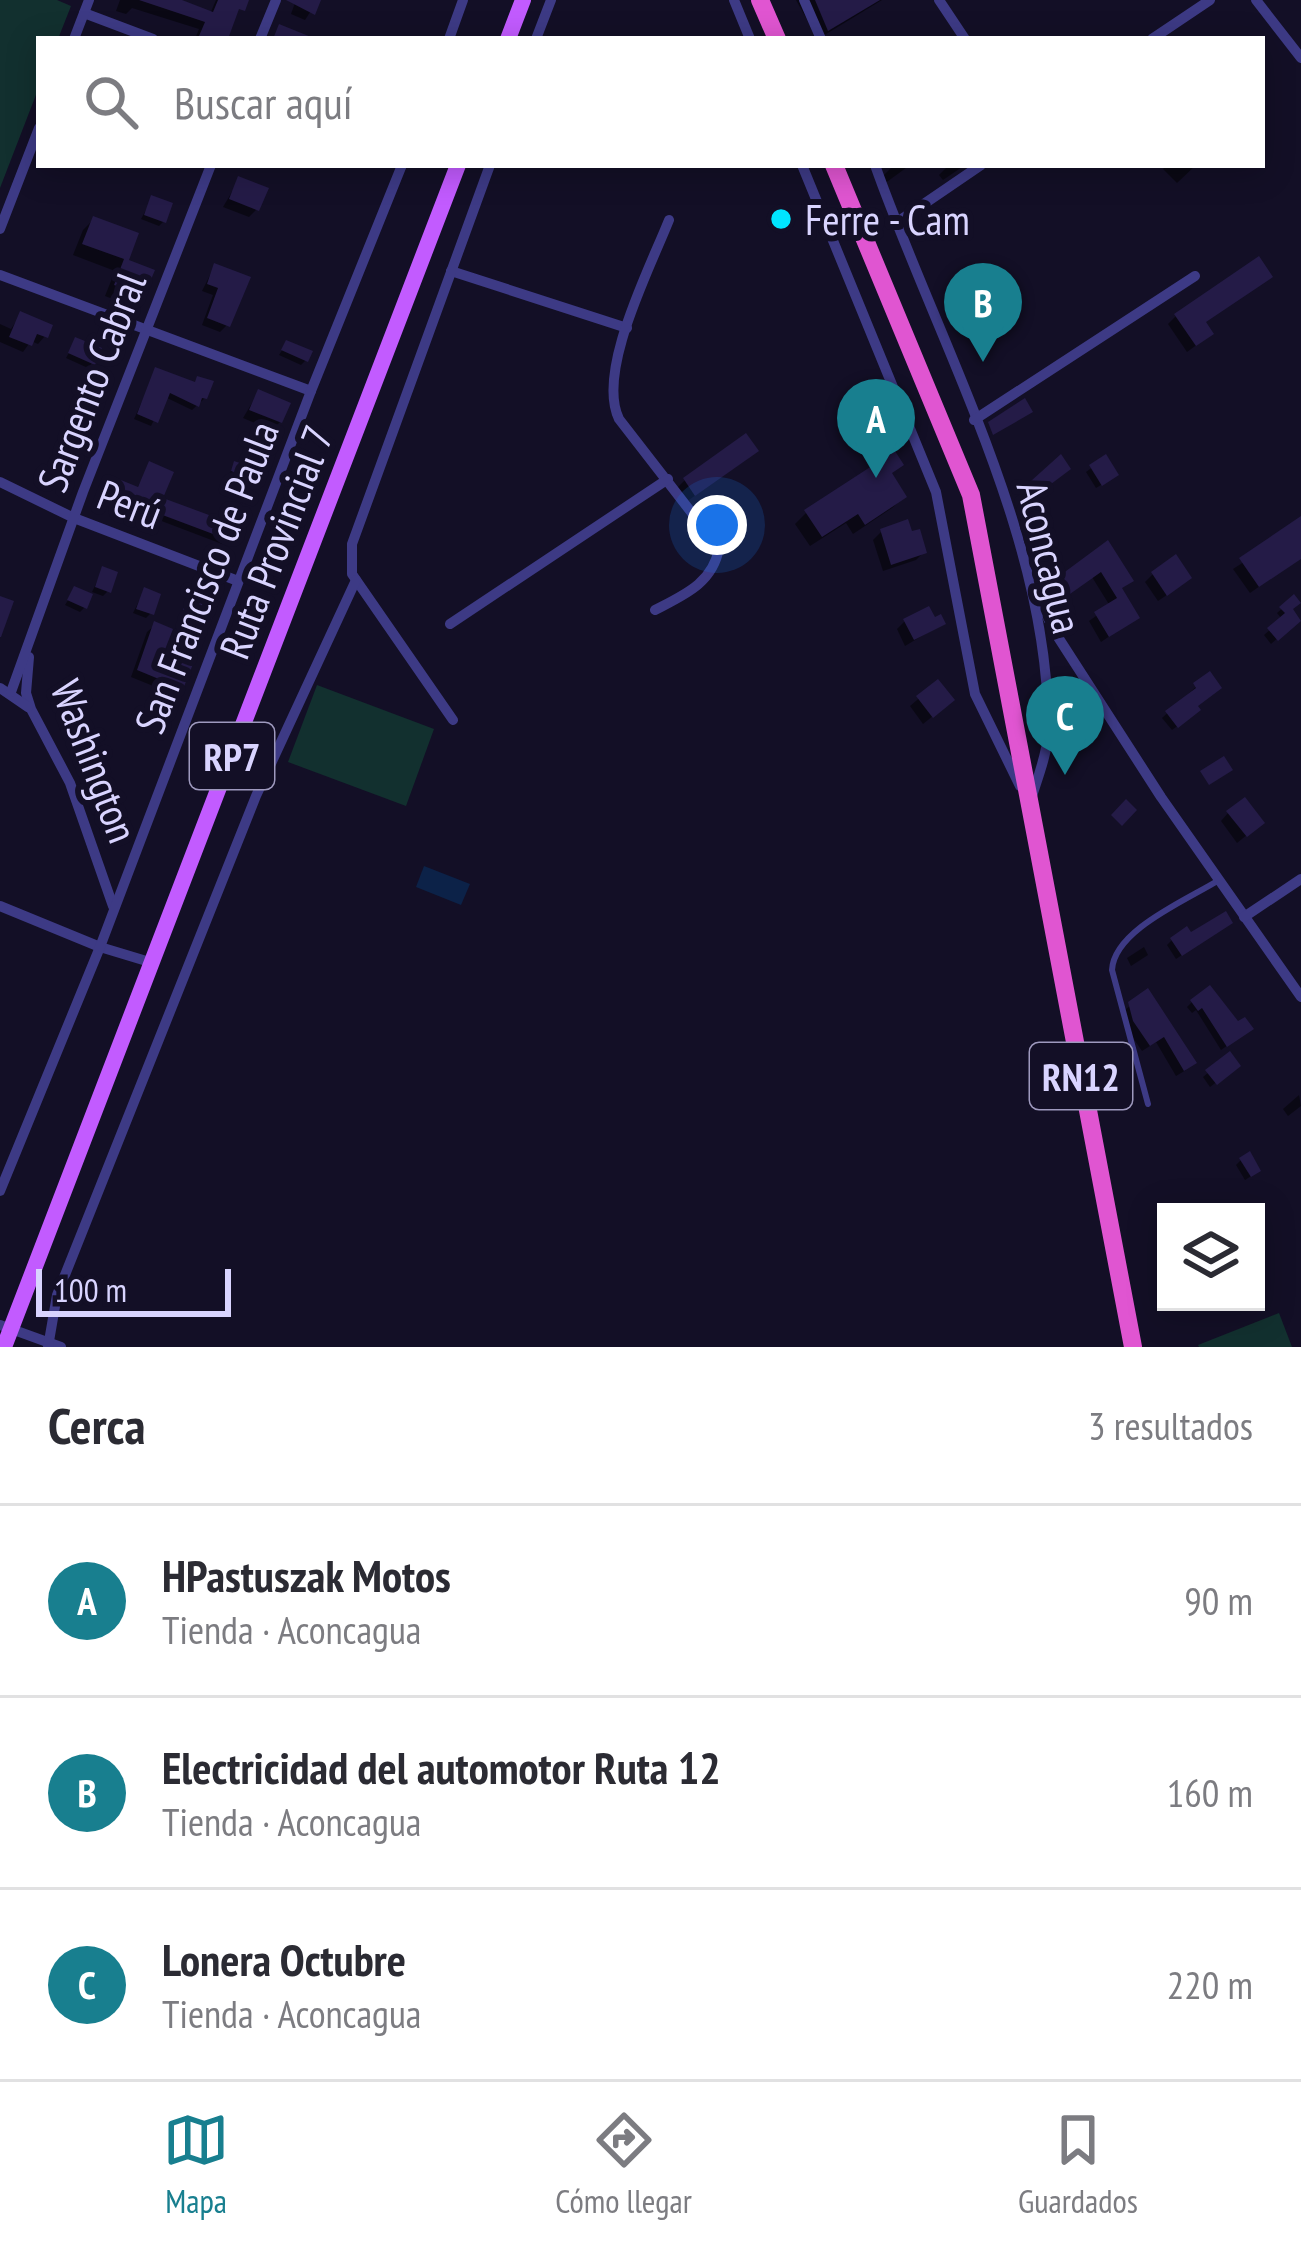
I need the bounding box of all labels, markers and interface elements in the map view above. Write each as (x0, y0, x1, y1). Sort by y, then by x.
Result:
search box (36, 36, 1265, 168)
icon: search (78, 69, 144, 135)
text: Buscar aquí (174, 73, 353, 131)
place label: Ferre - Cam (805, 192, 970, 247)
marker: Ferre - Cam (768, 206, 794, 232)
pin: B (944, 263, 1022, 362)
street label: Sargento Cabral (24, 264, 158, 499)
pin: A (837, 379, 915, 478)
street label: San Francisco de Paula (121, 413, 291, 741)
street label: Ruta Provincial 7 (206, 418, 346, 666)
street label: Perú (90, 467, 170, 541)
street label: Aconcagua (1005, 475, 1095, 639)
your location (687, 495, 747, 555)
street label: Washington (39, 672, 151, 850)
pin: C (1026, 676, 1104, 775)
road number: RP7 (190, 723, 274, 789)
road number: RN12 (1030, 1043, 1132, 1109)
map controls (1157, 1203, 1265, 1311)
button: layers (1157, 1203, 1265, 1311)
scale bar (36, 1263, 231, 1316)
text: 100 m (54, 1268, 127, 1311)
text: Cerca (48, 1392, 146, 1458)
text: 3 resultados (1088, 1400, 1253, 1451)
text: HPastuszak Motos (162, 1546, 451, 1604)
text: A (77, 1575, 97, 1626)
text: 90 m (1184, 1575, 1253, 1626)
text: Tienda · Aconcagua (162, 1604, 421, 1655)
text: Electricidad del automotor Ruta 12 (162, 1738, 721, 1796)
text: B (77, 1767, 97, 1818)
text: 160 m (1167, 1767, 1253, 1818)
text: Tienda · Aconcagua (162, 1796, 421, 1847)
text: Lonera Octubre (162, 1930, 406, 1988)
text: C (78, 1959, 96, 2010)
text: 220 m (1167, 1959, 1253, 2010)
text: Tienda · Aconcagua (162, 1988, 421, 2039)
tab: Mapa (163, 2107, 229, 2222)
tab: Cómo llegar (555, 2107, 692, 2222)
tab: Guardados (1018, 2107, 1138, 2222)

